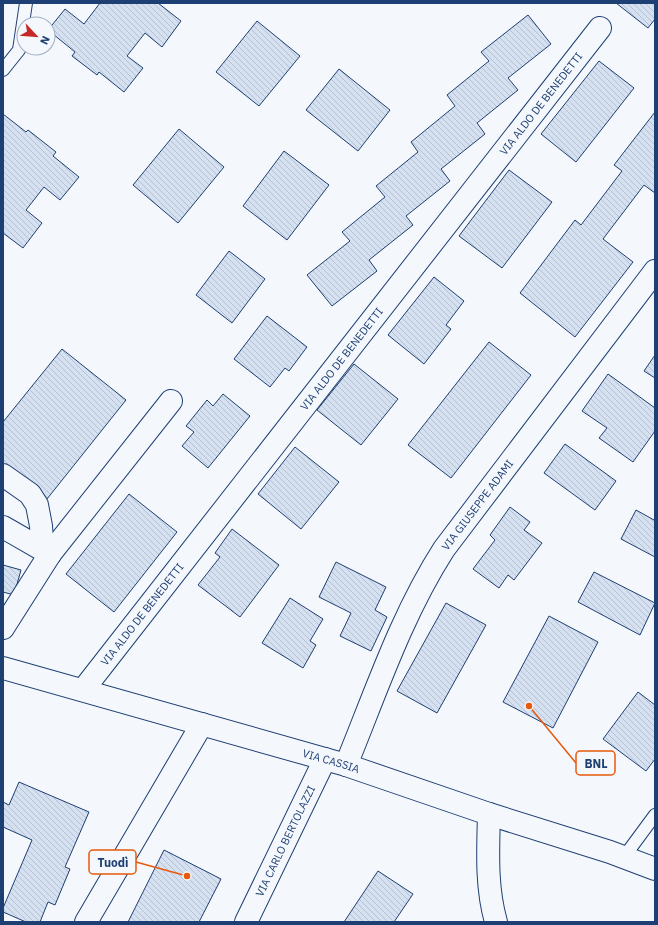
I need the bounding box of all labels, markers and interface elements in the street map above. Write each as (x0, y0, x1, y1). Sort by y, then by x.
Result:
north arrow (16, 16, 56, 56)
text: N (37, 34, 53, 47)
street label: VIA ALDO DE BENEDETTI (497, 50, 585, 158)
street label: VIA ALDO DE BENEDETTI (297, 305, 386, 413)
street label: VIA GIUSEPPE ADAMI (439, 457, 516, 553)
street label: VIA ALDO DE BENEDETTI (98, 560, 186, 668)
street label: VIA CASSIA (301, 746, 361, 776)
callout: BNL (576, 751, 615, 775)
text: BNL (584, 756, 608, 771)
street label: VIA CARLO BERTOLAZZI (252, 783, 318, 899)
callout: Tuodì (89, 850, 136, 874)
text: Tuodì (97, 855, 129, 870)

